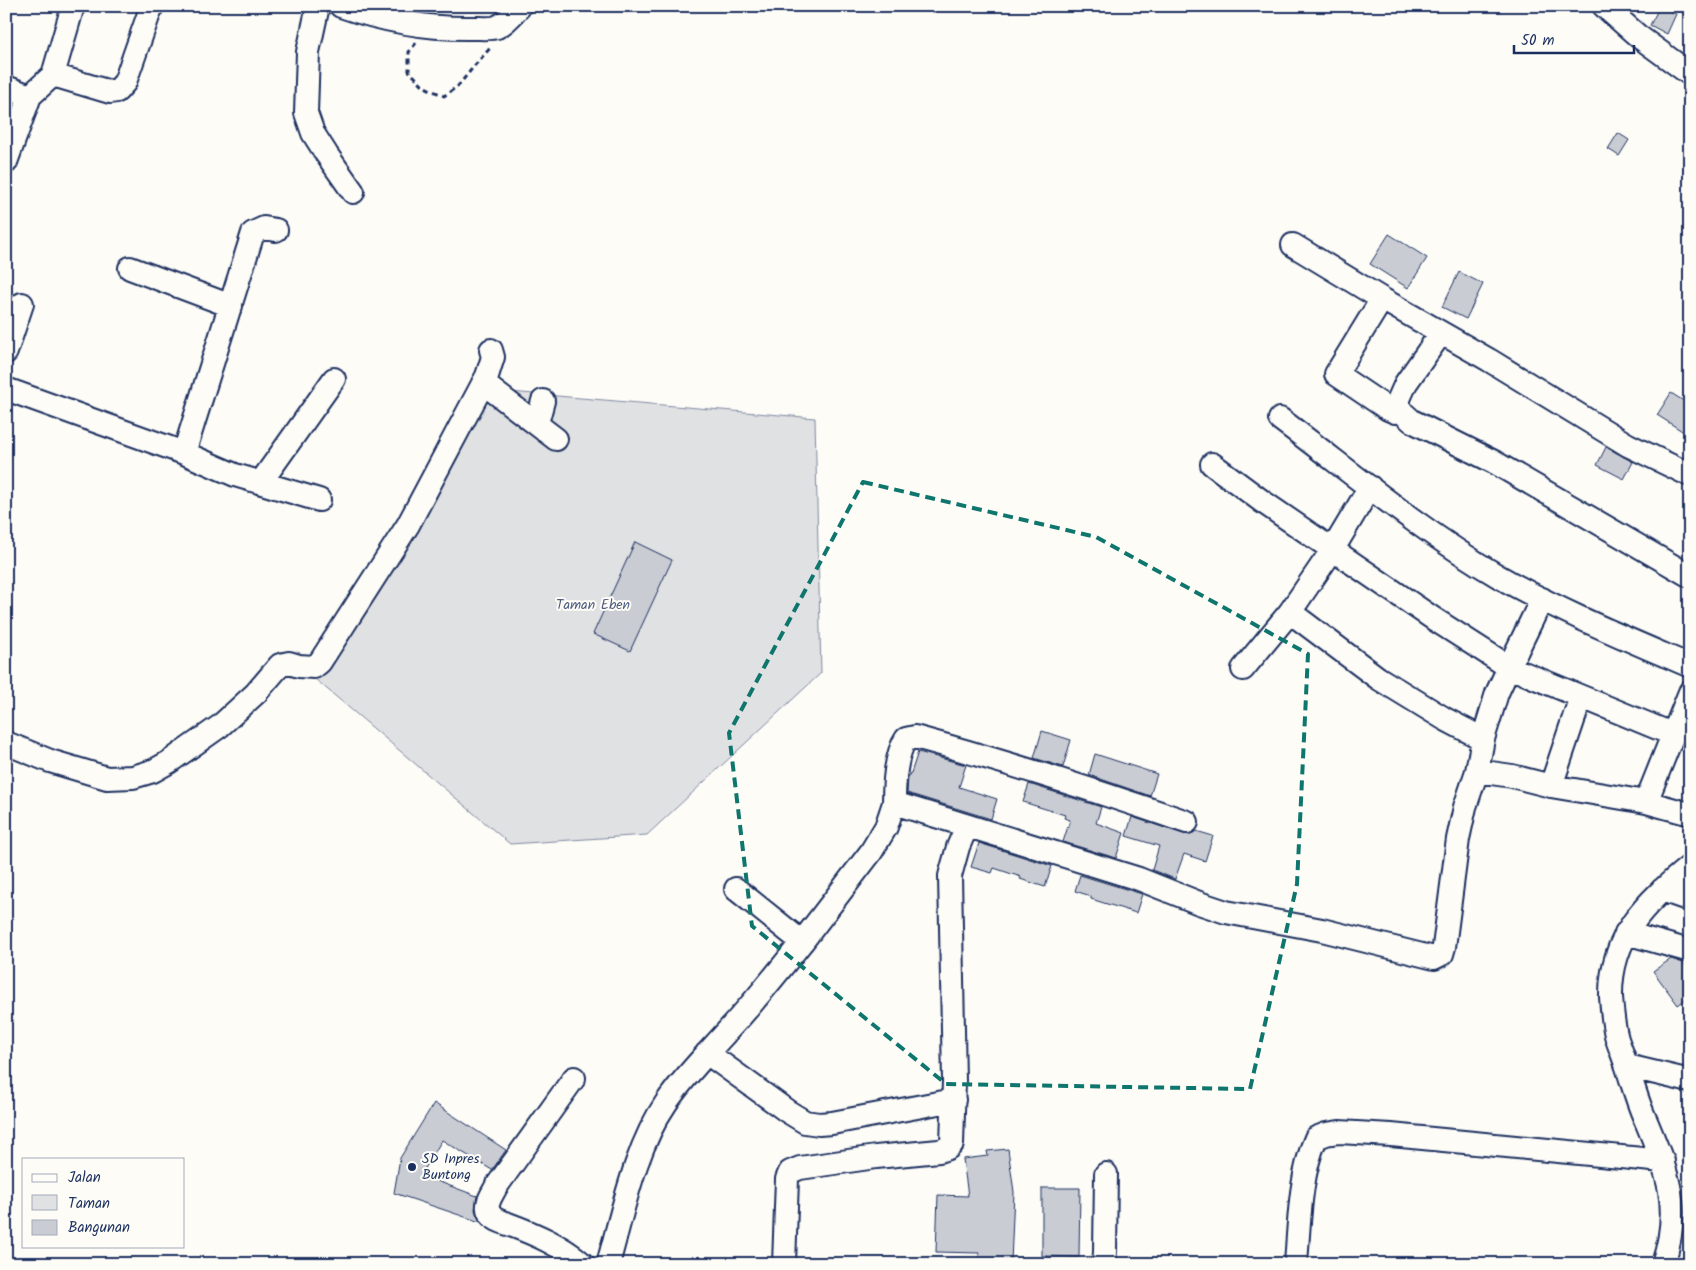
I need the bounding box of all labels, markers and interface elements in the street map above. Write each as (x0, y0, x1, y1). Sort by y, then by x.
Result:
scale bar (1514, 22, 1634, 54)
text: 50 m (1521, 29, 1555, 53)
park label: Taman Eben (556, 594, 630, 616)
place label: SD Inpres Buntong (422, 1148, 480, 1186)
legend (22, 1158, 185, 1248)
marker: SD Inpres Buntong (406, 1161, 418, 1173)
text: Jalan (68, 1166, 101, 1190)
text: Taman (68, 1192, 110, 1216)
text: Bangunan (68, 1216, 130, 1240)

